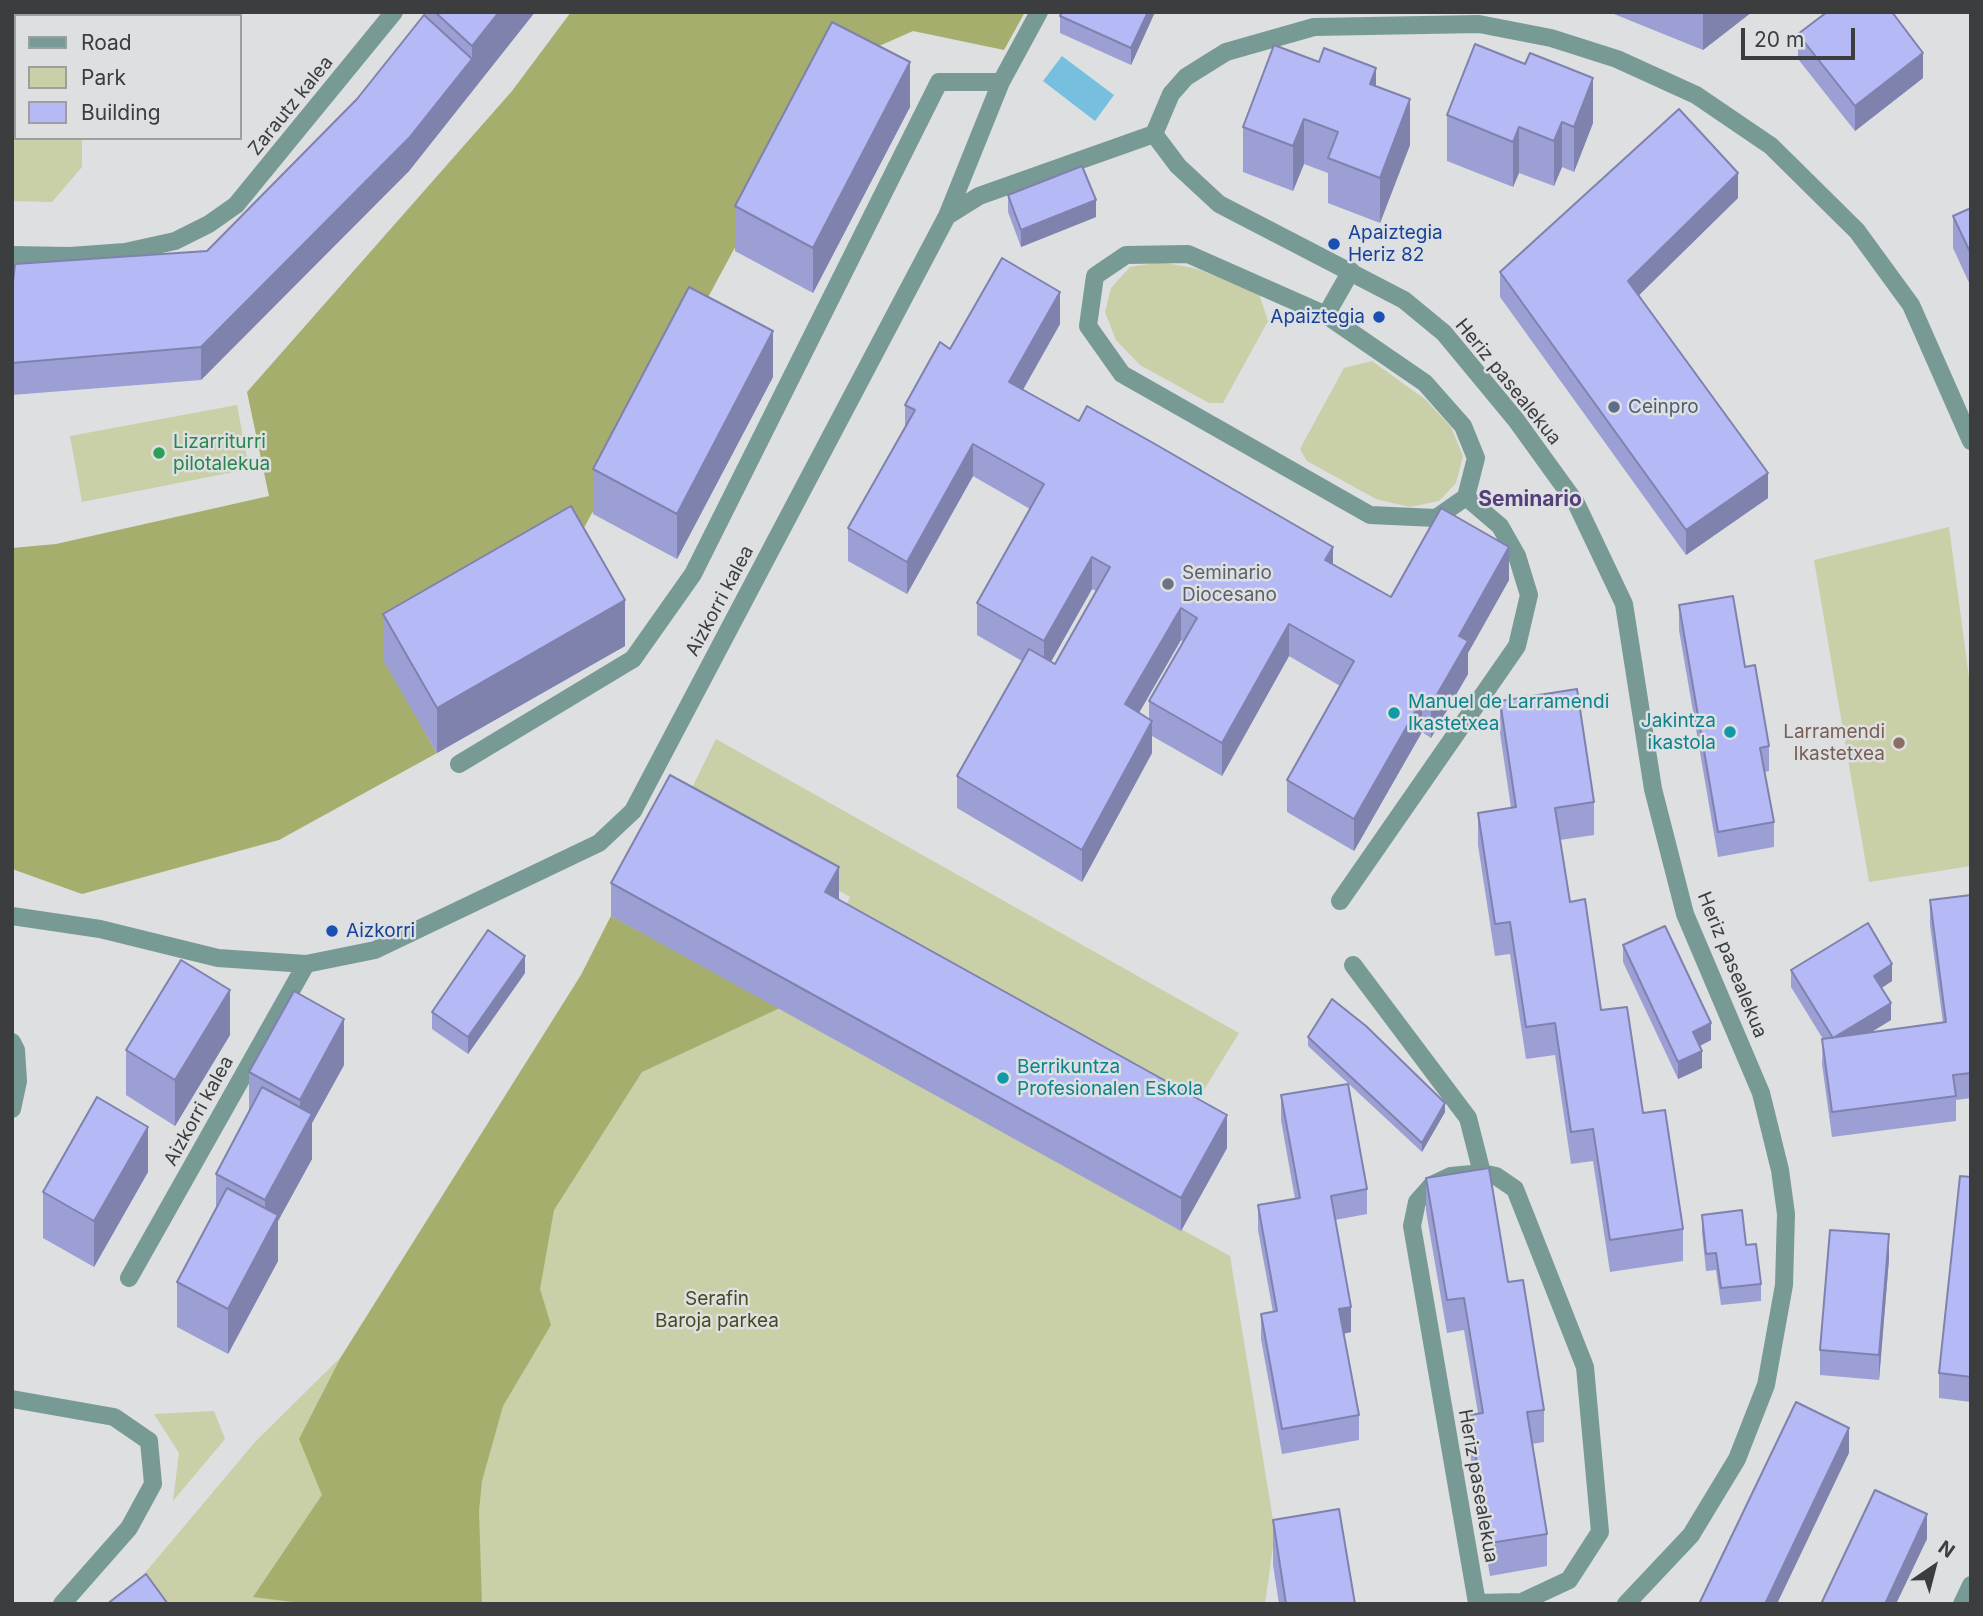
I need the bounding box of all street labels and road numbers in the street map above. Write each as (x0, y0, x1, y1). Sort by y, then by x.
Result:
street label: Zarautz kalea (244, 52, 338, 160)
street label: Heriz pasealekua (1450, 314, 1566, 450)
street label: Aizkorri kalea (681, 542, 759, 660)
street label: Heriz pasealekua (1692, 889, 1772, 1041)
street label: Aizkorri kalea (159, 1052, 239, 1170)
street label: Heriz pasealekua (1453, 1407, 1503, 1565)

